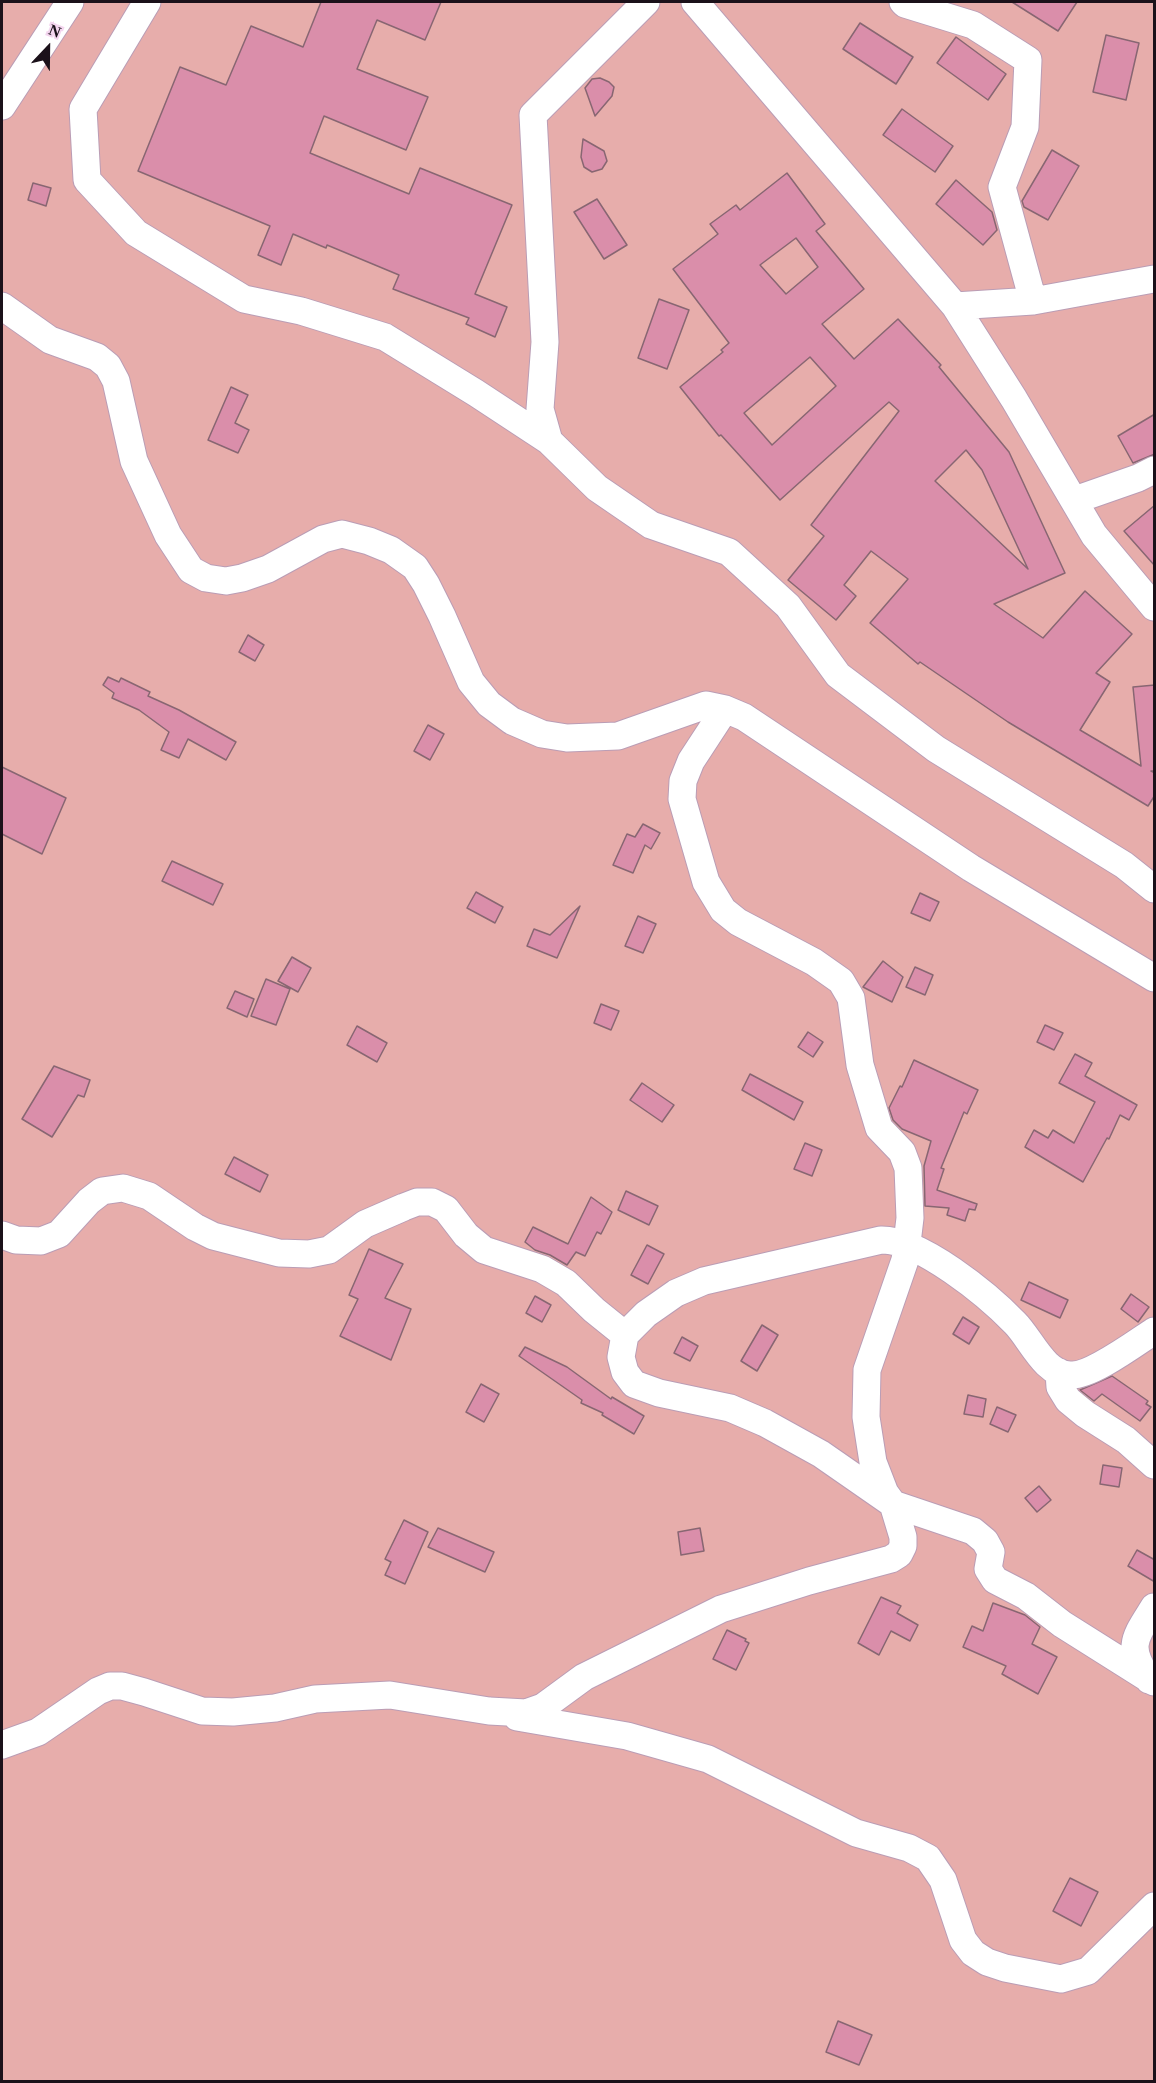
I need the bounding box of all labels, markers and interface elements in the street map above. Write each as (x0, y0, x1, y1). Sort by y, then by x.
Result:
north arrow (18, 18, 78, 78)
text: N (46, 21, 63, 41)

